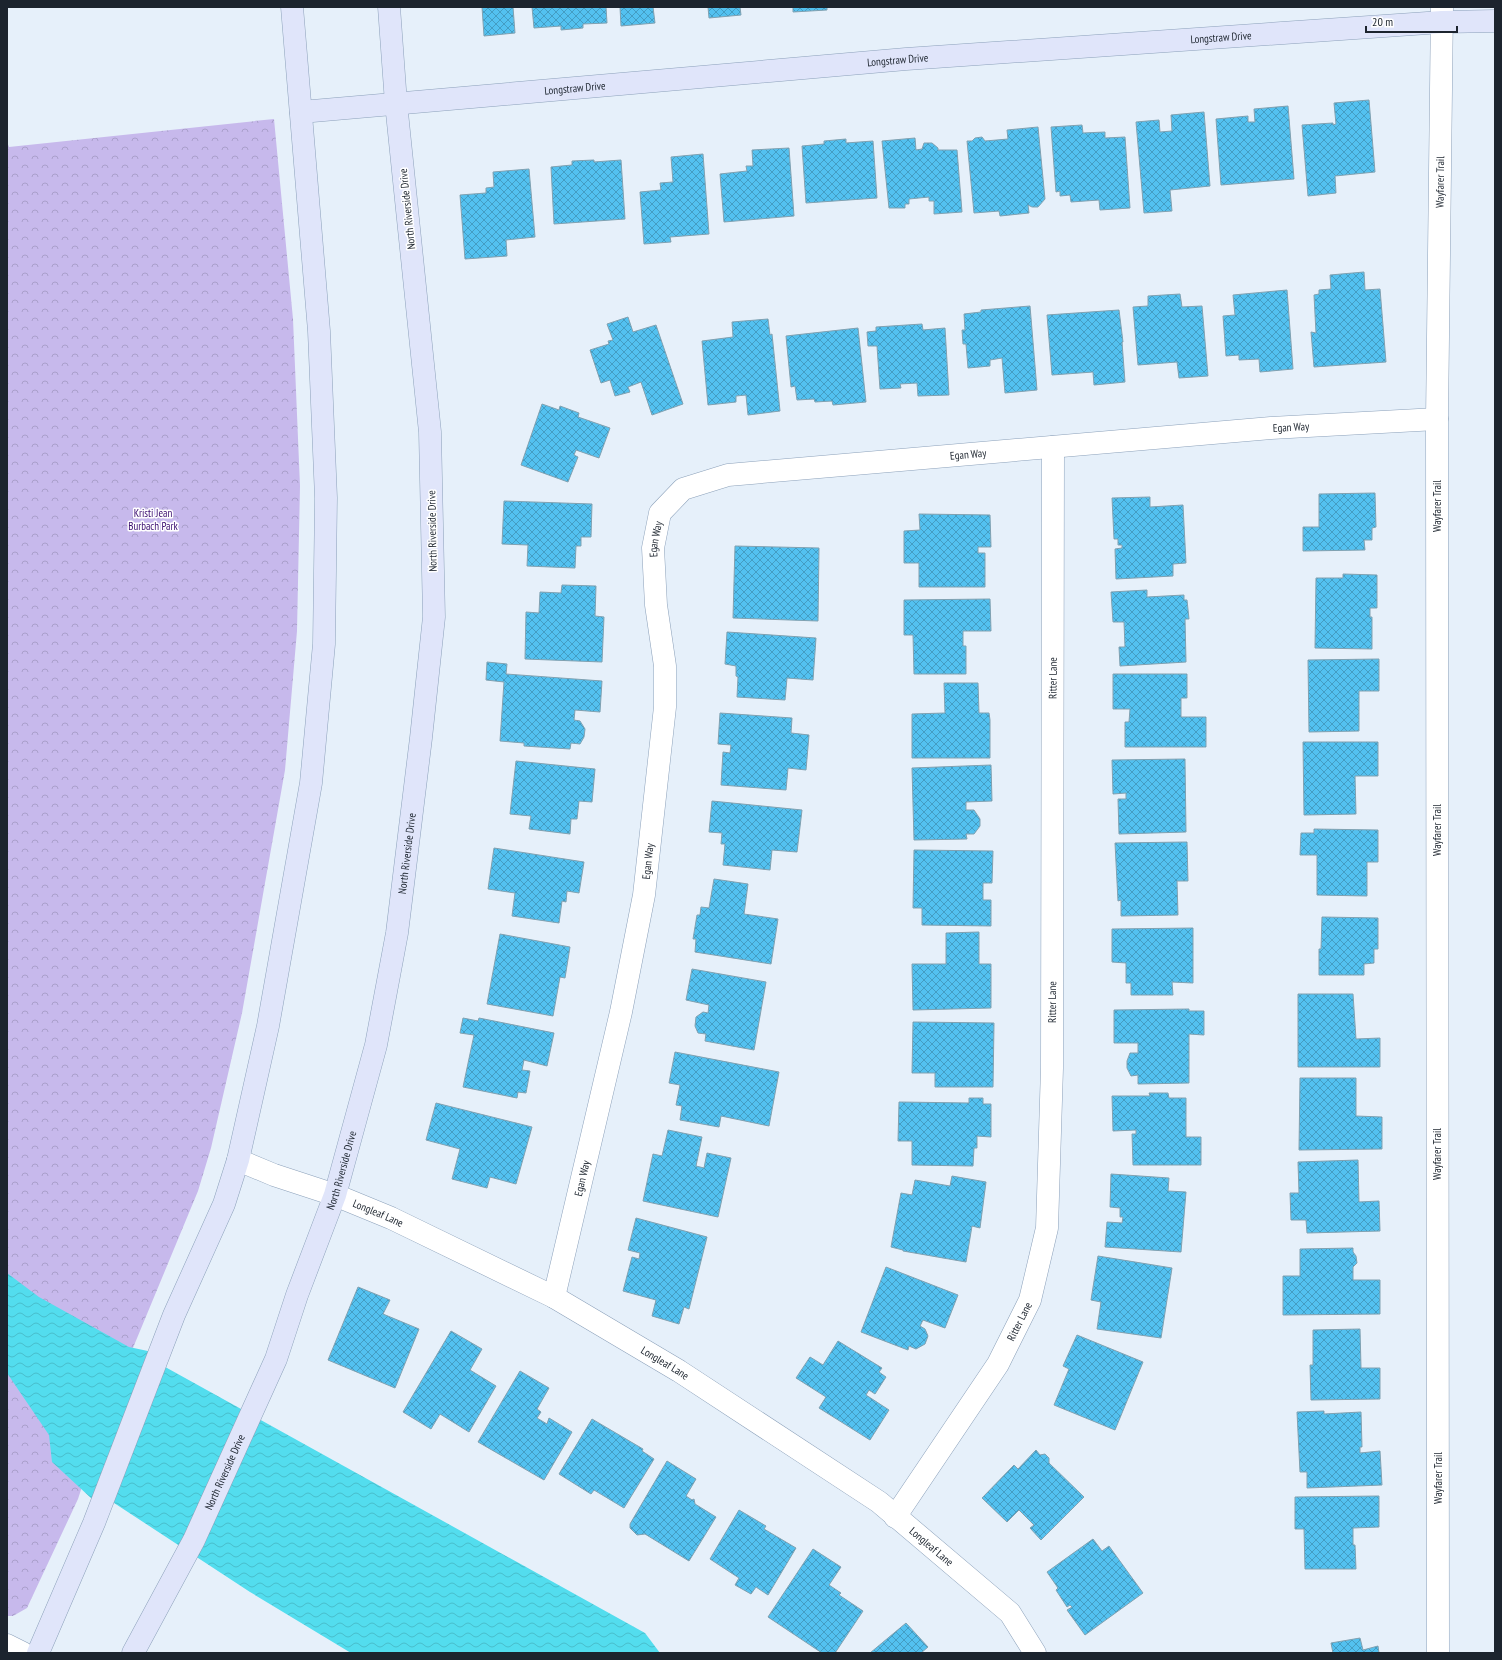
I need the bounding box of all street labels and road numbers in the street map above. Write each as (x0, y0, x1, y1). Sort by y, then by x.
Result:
street label: Longstraw Drive (1190, 28, 1252, 46)
street label: Longstraw Drive (867, 50, 929, 69)
street label: Longstraw Drive (544, 78, 607, 98)
street label: Wayfarer Trail (1433, 156, 1447, 208)
street label: North Riverside Drive (396, 167, 418, 250)
street label: Egan Way (1272, 419, 1310, 435)
street label: Egan Way (949, 446, 988, 463)
street label: Wayfarer Trail (1430, 480, 1444, 532)
street label: North Riverside Drive (424, 490, 440, 572)
street label: Egan Way (646, 519, 665, 558)
street label: Ritter Lane (1046, 657, 1060, 699)
street label: Wayfarer Trail (1430, 804, 1444, 856)
street label: North Riverside Drive (395, 812, 419, 895)
street label: Egan Way (639, 841, 657, 880)
street label: Ritter Lane (1045, 981, 1059, 1023)
street label: Wayfarer Trail (1430, 1128, 1444, 1180)
street label: North Riverside Drive (323, 1129, 359, 1212)
street label: Egan Way (571, 1158, 593, 1198)
street label: Longleaf Lane (351, 1196, 406, 1230)
street label: Ritter Lane (1004, 1299, 1035, 1343)
street label: Longleaf Lane (639, 1343, 692, 1383)
street label: North Riverside Drive (202, 1432, 248, 1512)
street label: Wayfarer Trail (1431, 1452, 1445, 1504)
street label: Longleaf Lane (907, 1524, 957, 1569)

